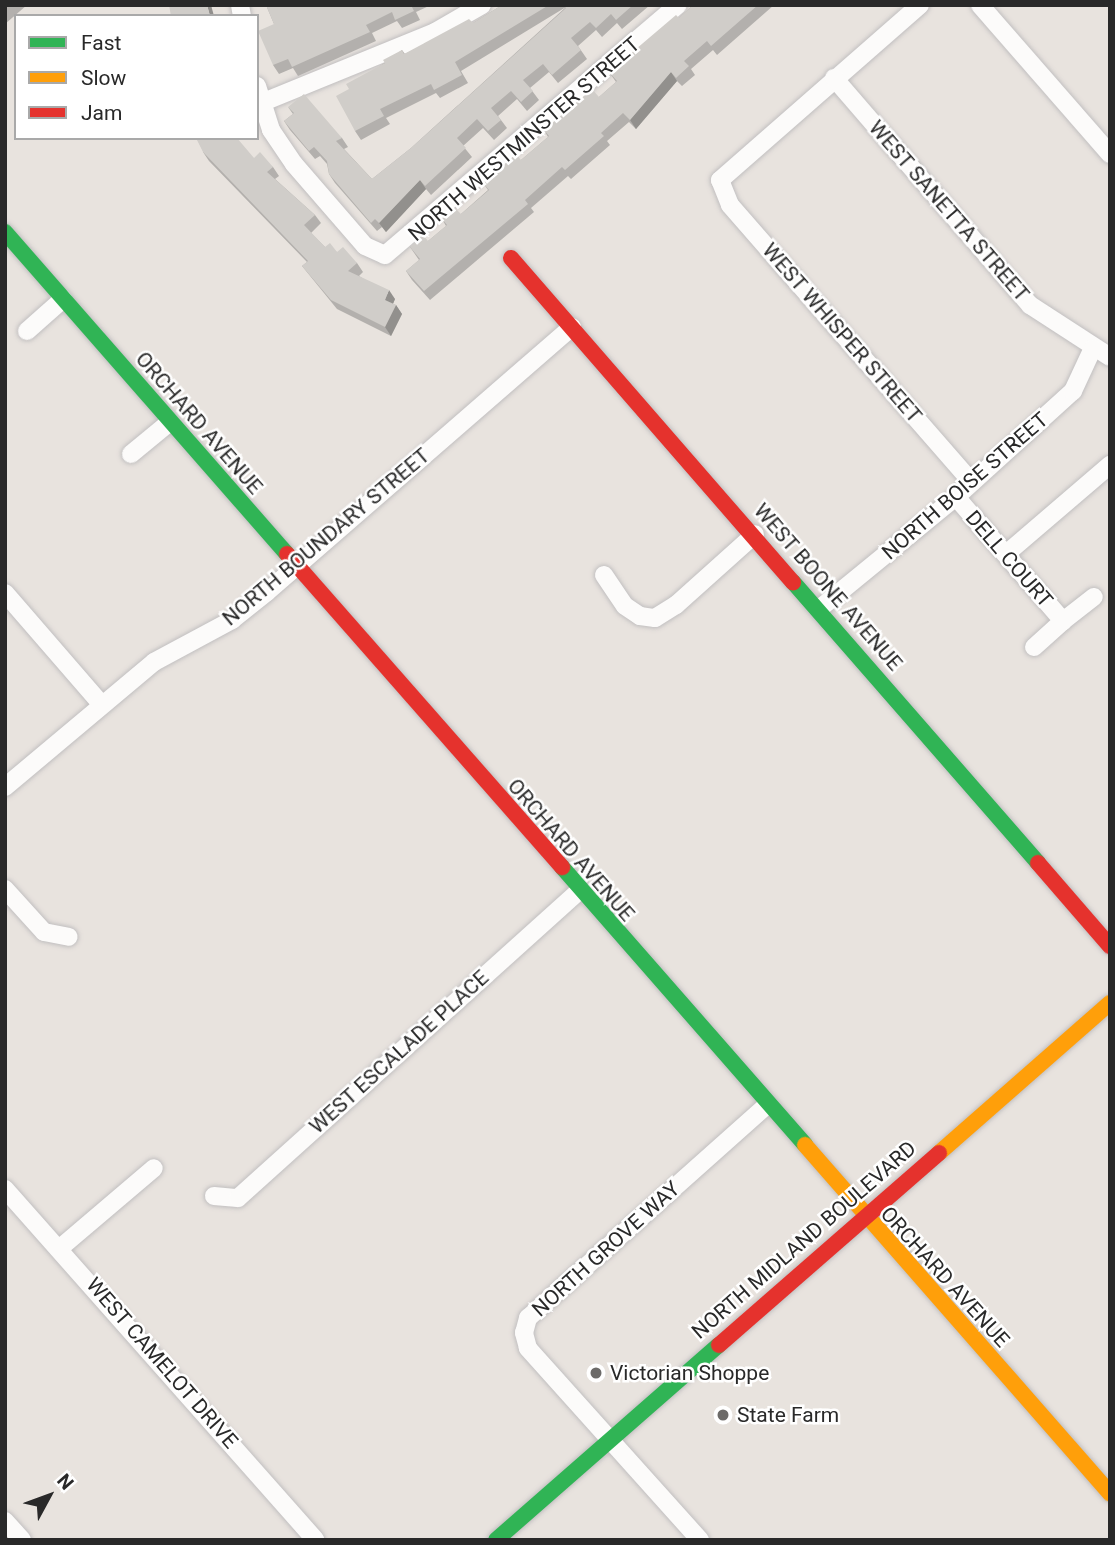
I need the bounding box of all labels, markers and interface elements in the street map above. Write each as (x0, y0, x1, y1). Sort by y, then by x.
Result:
legend (14, 14, 259, 140)
text: Fast (81, 31, 121, 55)
street label: NORTH WESTMINSTER STREET (403, 32, 645, 246)
text: Slow (81, 66, 126, 90)
text: Jam (81, 101, 122, 125)
street label: WEST SANETTA STREET (863, 115, 1035, 307)
street label: WEST WHISPER STREET (757, 238, 927, 428)
street label: ORCHARD AVENUE (130, 347, 268, 499)
street label: NORTH BOISE STREET (877, 407, 1053, 565)
street label: NORTH BOUNDARY STREET (217, 443, 435, 631)
street label: WEST BOONE AVENUE (748, 498, 908, 676)
street label: DELL COURT (960, 505, 1058, 613)
street label: ORCHARD AVENUE (502, 774, 640, 926)
street label: WEST ESCALADE PLACE (304, 965, 494, 1139)
street label: NORTH MIDLAND BOULEVARD (687, 1136, 921, 1344)
street label: NORTH GROVE WAY (527, 1176, 685, 1322)
street label: ORCHARD AVENUE (875, 1202, 1015, 1352)
street label: WEST CAMELOT DRIVE (81, 1272, 243, 1454)
place label: Victorian Shoppe (610, 1360, 769, 1386)
marker: Victorian Shoppe (588, 1365, 604, 1381)
place label: State Farm (737, 1402, 839, 1428)
marker: State Farm (715, 1407, 731, 1423)
north arrow (14, 1461, 84, 1531)
text: N (52, 1469, 78, 1494)

